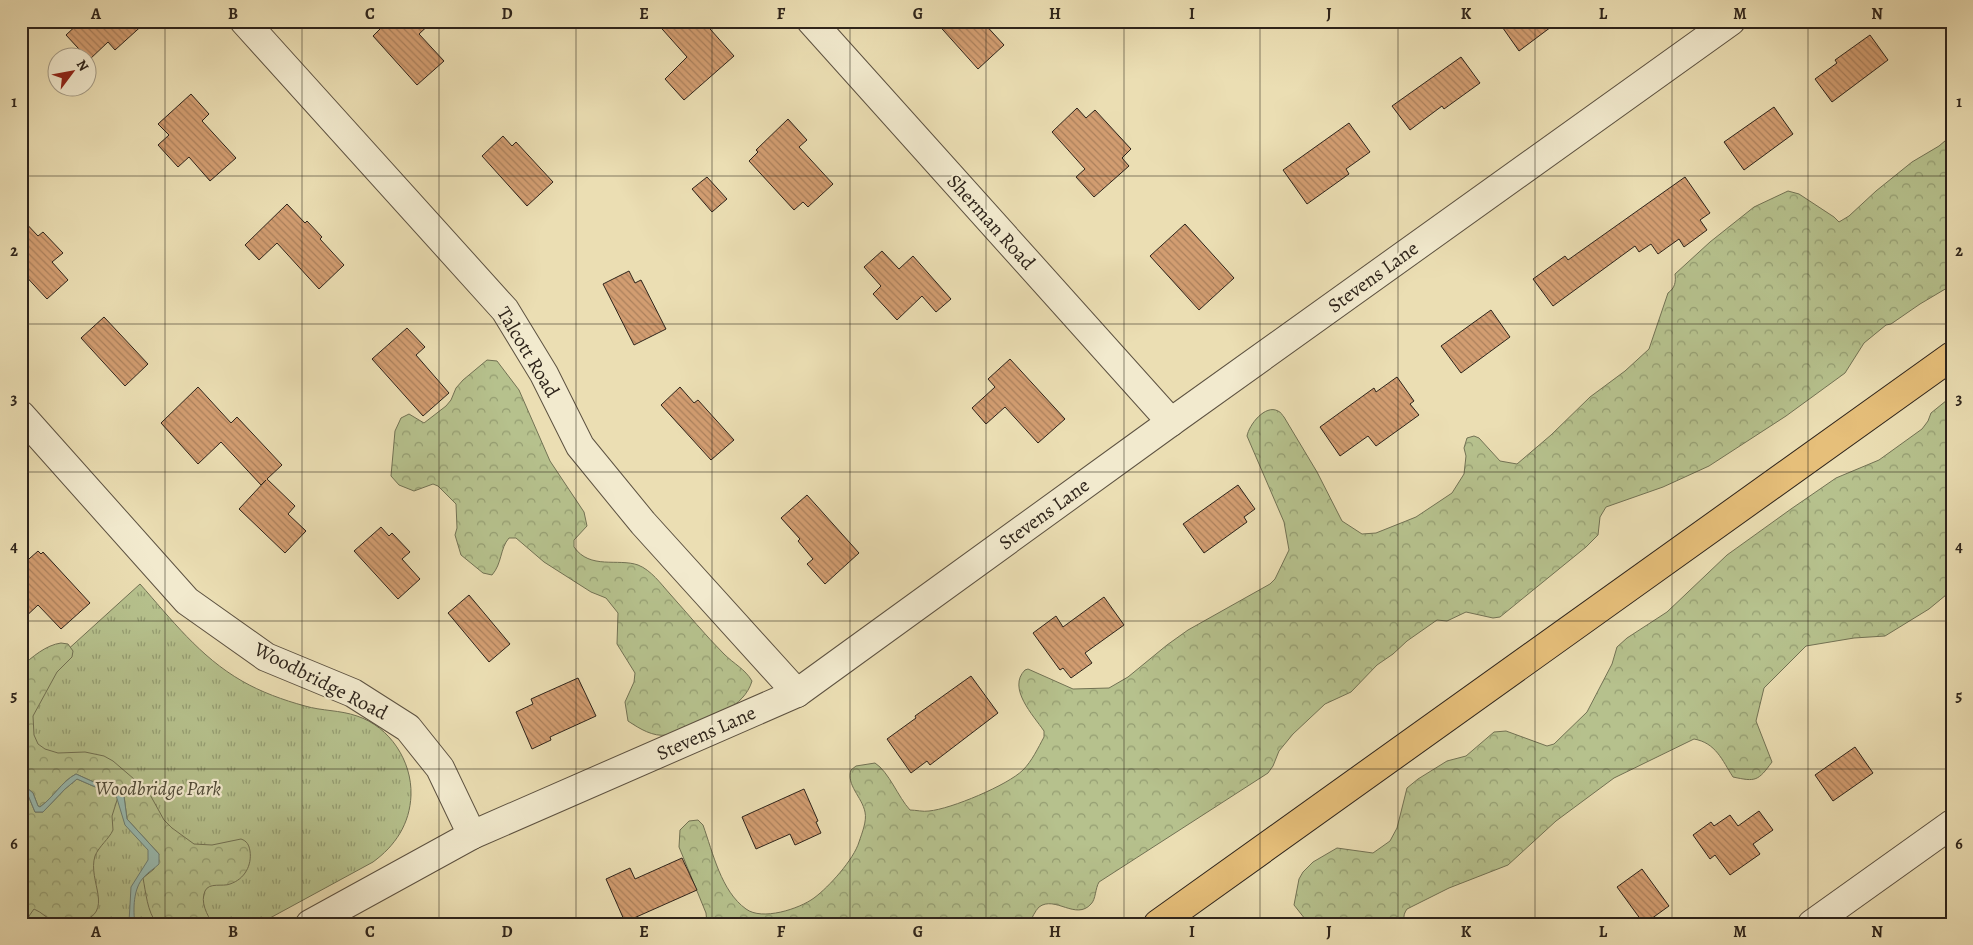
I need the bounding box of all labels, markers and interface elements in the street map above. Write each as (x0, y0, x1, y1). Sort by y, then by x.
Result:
text: A (90, 3, 102, 25)
text: B (228, 3, 238, 25)
text: C (365, 3, 375, 25)
text: D (501, 3, 513, 25)
text: E (639, 3, 649, 25)
text: F (777, 3, 786, 25)
text: G (913, 3, 923, 25)
text: H (1049, 3, 1061, 25)
text: I (1189, 3, 1195, 25)
text: J (1326, 3, 1332, 25)
text: K (1461, 3, 1472, 25)
text: L (1599, 3, 1608, 25)
text: M (1733, 3, 1747, 25)
text: N (1871, 3, 1883, 25)
north arrow (48, 48, 98, 98)
text: N (72, 56, 93, 75)
text: 1 (11, 91, 17, 113)
text: 1 (1956, 91, 1962, 113)
street label: Sherman Road (941, 168, 1041, 276)
street label: Stevens Lane (1322, 235, 1424, 319)
text: 2 (10, 240, 18, 262)
text: 2 (1955, 240, 1963, 262)
street label: Talcott Road (490, 302, 566, 402)
text: 3 (11, 388, 18, 410)
text: 3 (1956, 388, 1963, 410)
street label: Stevens Lane (993, 472, 1095, 556)
text: 4 (10, 536, 18, 558)
text: 4 (1955, 536, 1963, 558)
street label: Woodbridge Road (249, 635, 393, 726)
text: 5 (11, 685, 18, 707)
text: 5 (1956, 685, 1963, 707)
street label: Stevens Lane (652, 699, 760, 767)
park label: Woodbridge Park (95, 775, 221, 802)
text: 6 (10, 833, 18, 855)
text: 6 (1955, 833, 1963, 855)
text: A (90, 921, 102, 943)
text: B (228, 921, 238, 943)
text: C (365, 921, 375, 943)
text: D (501, 921, 513, 943)
text: E (639, 921, 649, 943)
text: F (777, 921, 786, 943)
text: G (913, 921, 923, 943)
text: H (1049, 921, 1061, 943)
text: I (1189, 921, 1195, 943)
text: J (1326, 921, 1332, 943)
text: K (1461, 921, 1472, 943)
text: L (1599, 921, 1608, 943)
text: M (1733, 921, 1747, 943)
text: N (1871, 921, 1883, 943)

